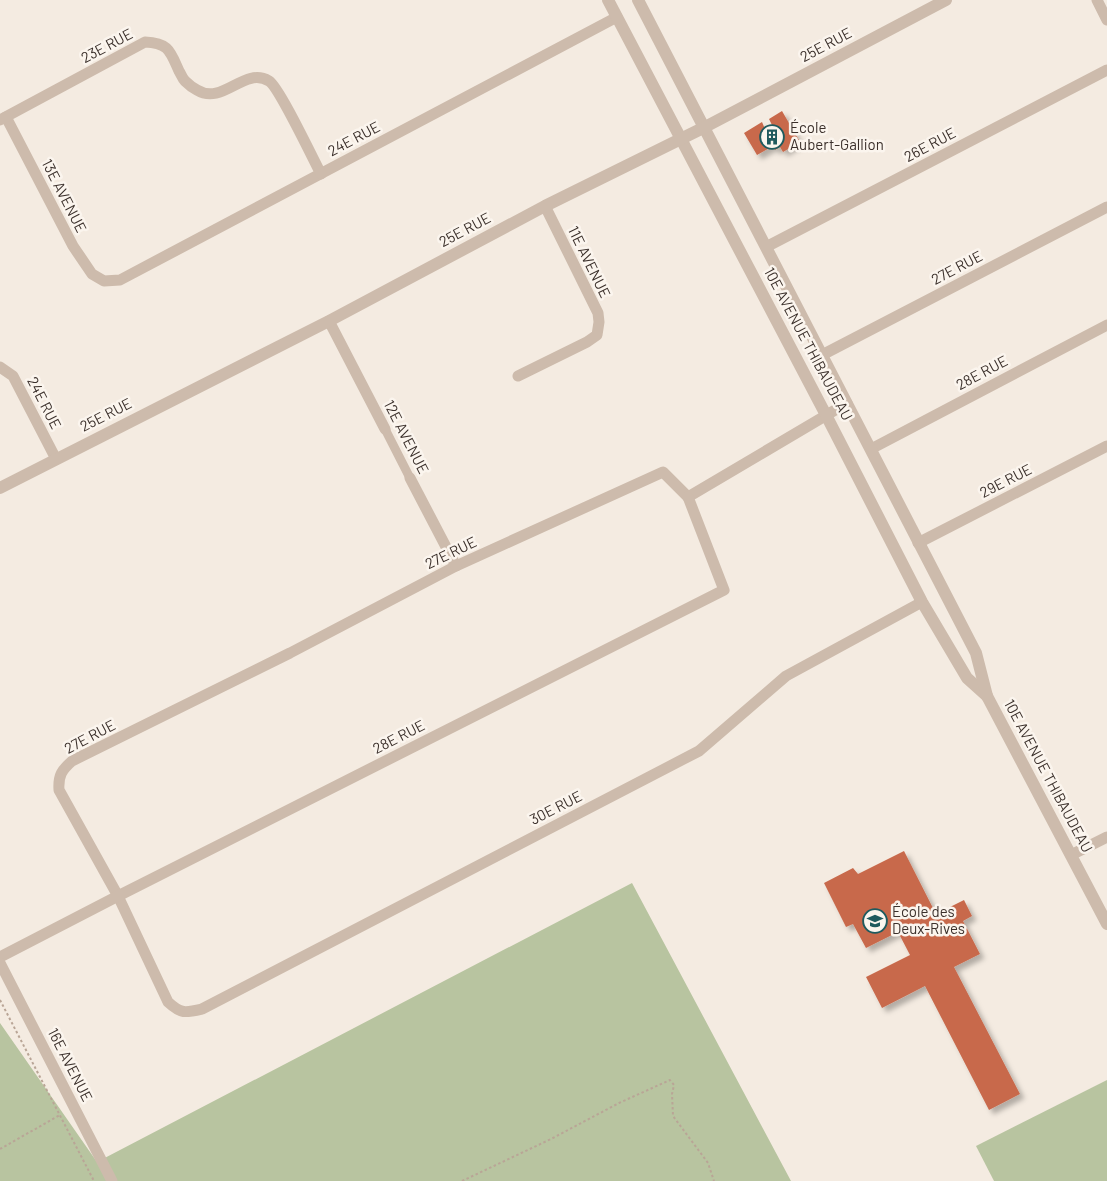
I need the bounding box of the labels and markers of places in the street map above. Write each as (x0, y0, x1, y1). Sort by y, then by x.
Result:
place label: École Aubert-Gallion (790, 118, 884, 153)
building icon: École Aubert-Gallion (759, 124, 785, 150)
place label: École des Deux-Rives (892, 902, 965, 937)
school or university icon: École des Deux-Rives (862, 908, 888, 934)

